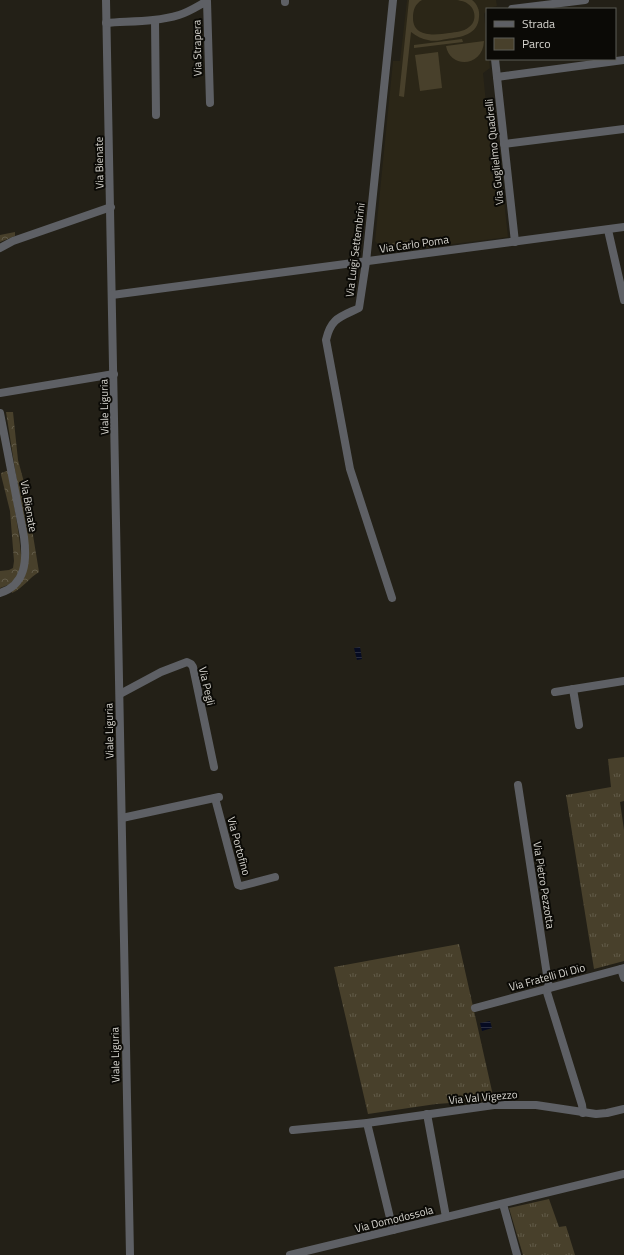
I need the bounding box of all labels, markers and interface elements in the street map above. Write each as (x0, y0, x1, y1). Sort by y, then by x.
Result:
legend (486, 8, 616, 60)
text: Strada (522, 14, 555, 33)
street label: Via Strapera (189, 19, 205, 76)
text: Parco (522, 34, 551, 53)
street label: Via Guglielmo Quadrelli (480, 98, 508, 206)
street label: Via Bienate (91, 136, 107, 189)
street label: Via Luigi Settembrini (341, 202, 369, 298)
street label: Via Carlo Poma (378, 231, 450, 257)
street label: Viale Liguria (96, 379, 112, 435)
street label: Via Bienate (17, 479, 41, 534)
street label: Via Pegli (195, 665, 219, 707)
street label: Viale Liguria (101, 703, 117, 759)
street label: Via Portofino (223, 815, 255, 877)
street label: Via Pietro Pezzotta (529, 840, 559, 930)
street label: Via Fratelli Di Dio (507, 959, 587, 995)
street label: Viale Liguria (107, 1027, 123, 1083)
street label: Via Val Vigezzo (448, 1086, 518, 1108)
street label: Via Domodossola (353, 1201, 435, 1236)

